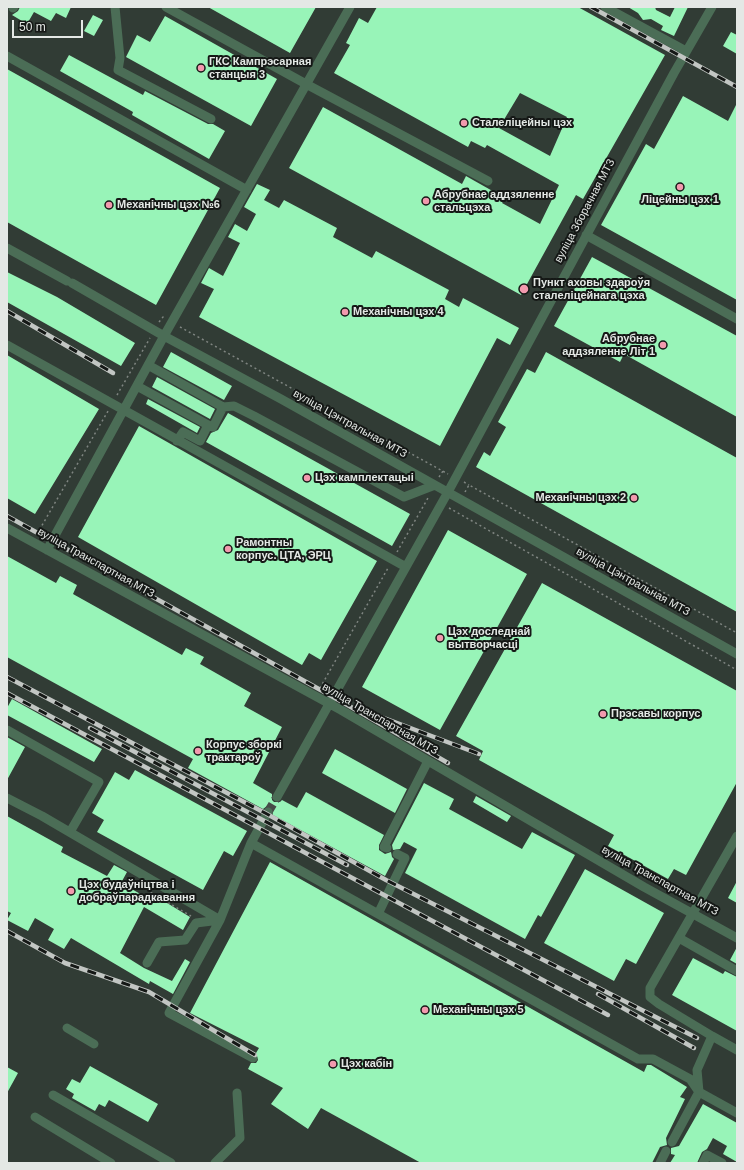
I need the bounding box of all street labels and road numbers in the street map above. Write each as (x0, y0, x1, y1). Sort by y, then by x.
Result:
street label: вуліца Зборачная МТЗ (552, 157, 618, 265)
street label: вуліца Цэнтральная МТЗ (291, 387, 409, 461)
street label: вуліца Транспартная МТЗ (35, 525, 157, 601)
street label: вуліца Цэнтральная МТЗ (574, 545, 692, 619)
street label: вуліца Транспартная МТЗ (320, 680, 440, 758)
street label: вуліца Транспартная МТЗ (599, 843, 721, 919)

